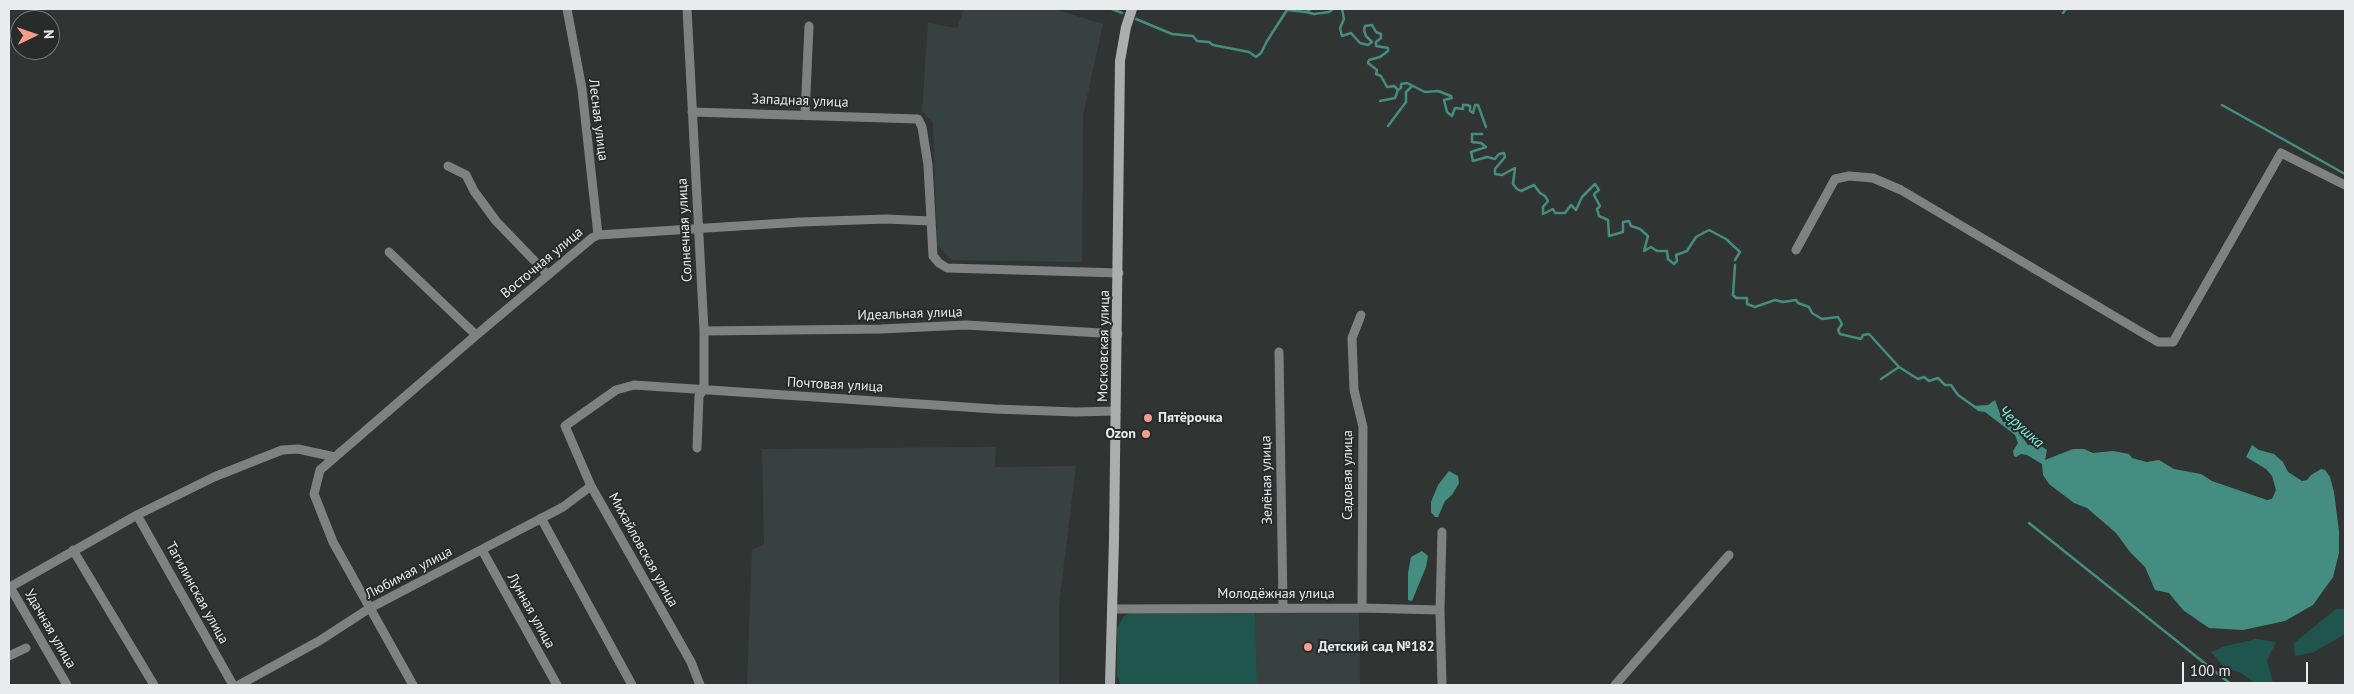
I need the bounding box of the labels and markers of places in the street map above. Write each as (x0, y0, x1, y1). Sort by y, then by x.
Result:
place label: Пятёрочка (1158, 410, 1223, 426)
marker: Пятёрочка (1142, 412, 1154, 424)
place label: Ozon (1105, 426, 1136, 442)
marker: Ozon (1140, 428, 1152, 440)
place label: Детский сад №182 (1318, 639, 1435, 655)
marker: Детский сад №182 (1302, 641, 1314, 653)

